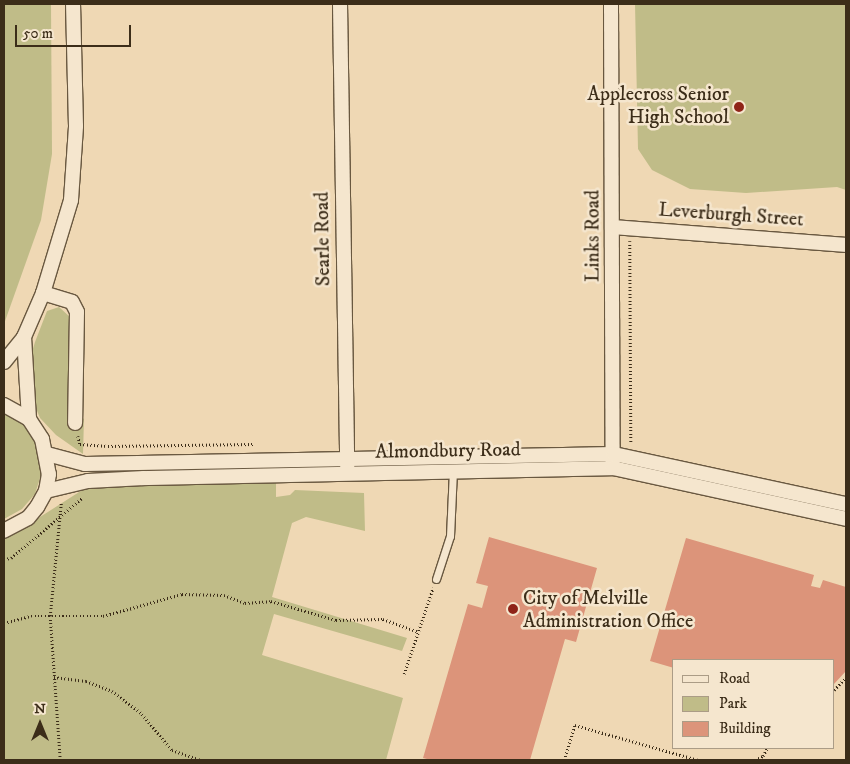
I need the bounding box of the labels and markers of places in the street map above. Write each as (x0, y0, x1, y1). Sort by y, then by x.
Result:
place label: Applecross Senior High School (587, 83, 729, 130)
marker: Applecross Senior High School (733, 101, 745, 113)
place label: City of Melville Administration Office (523, 586, 693, 633)
marker: City of Melville Administration Office (507, 603, 519, 615)

